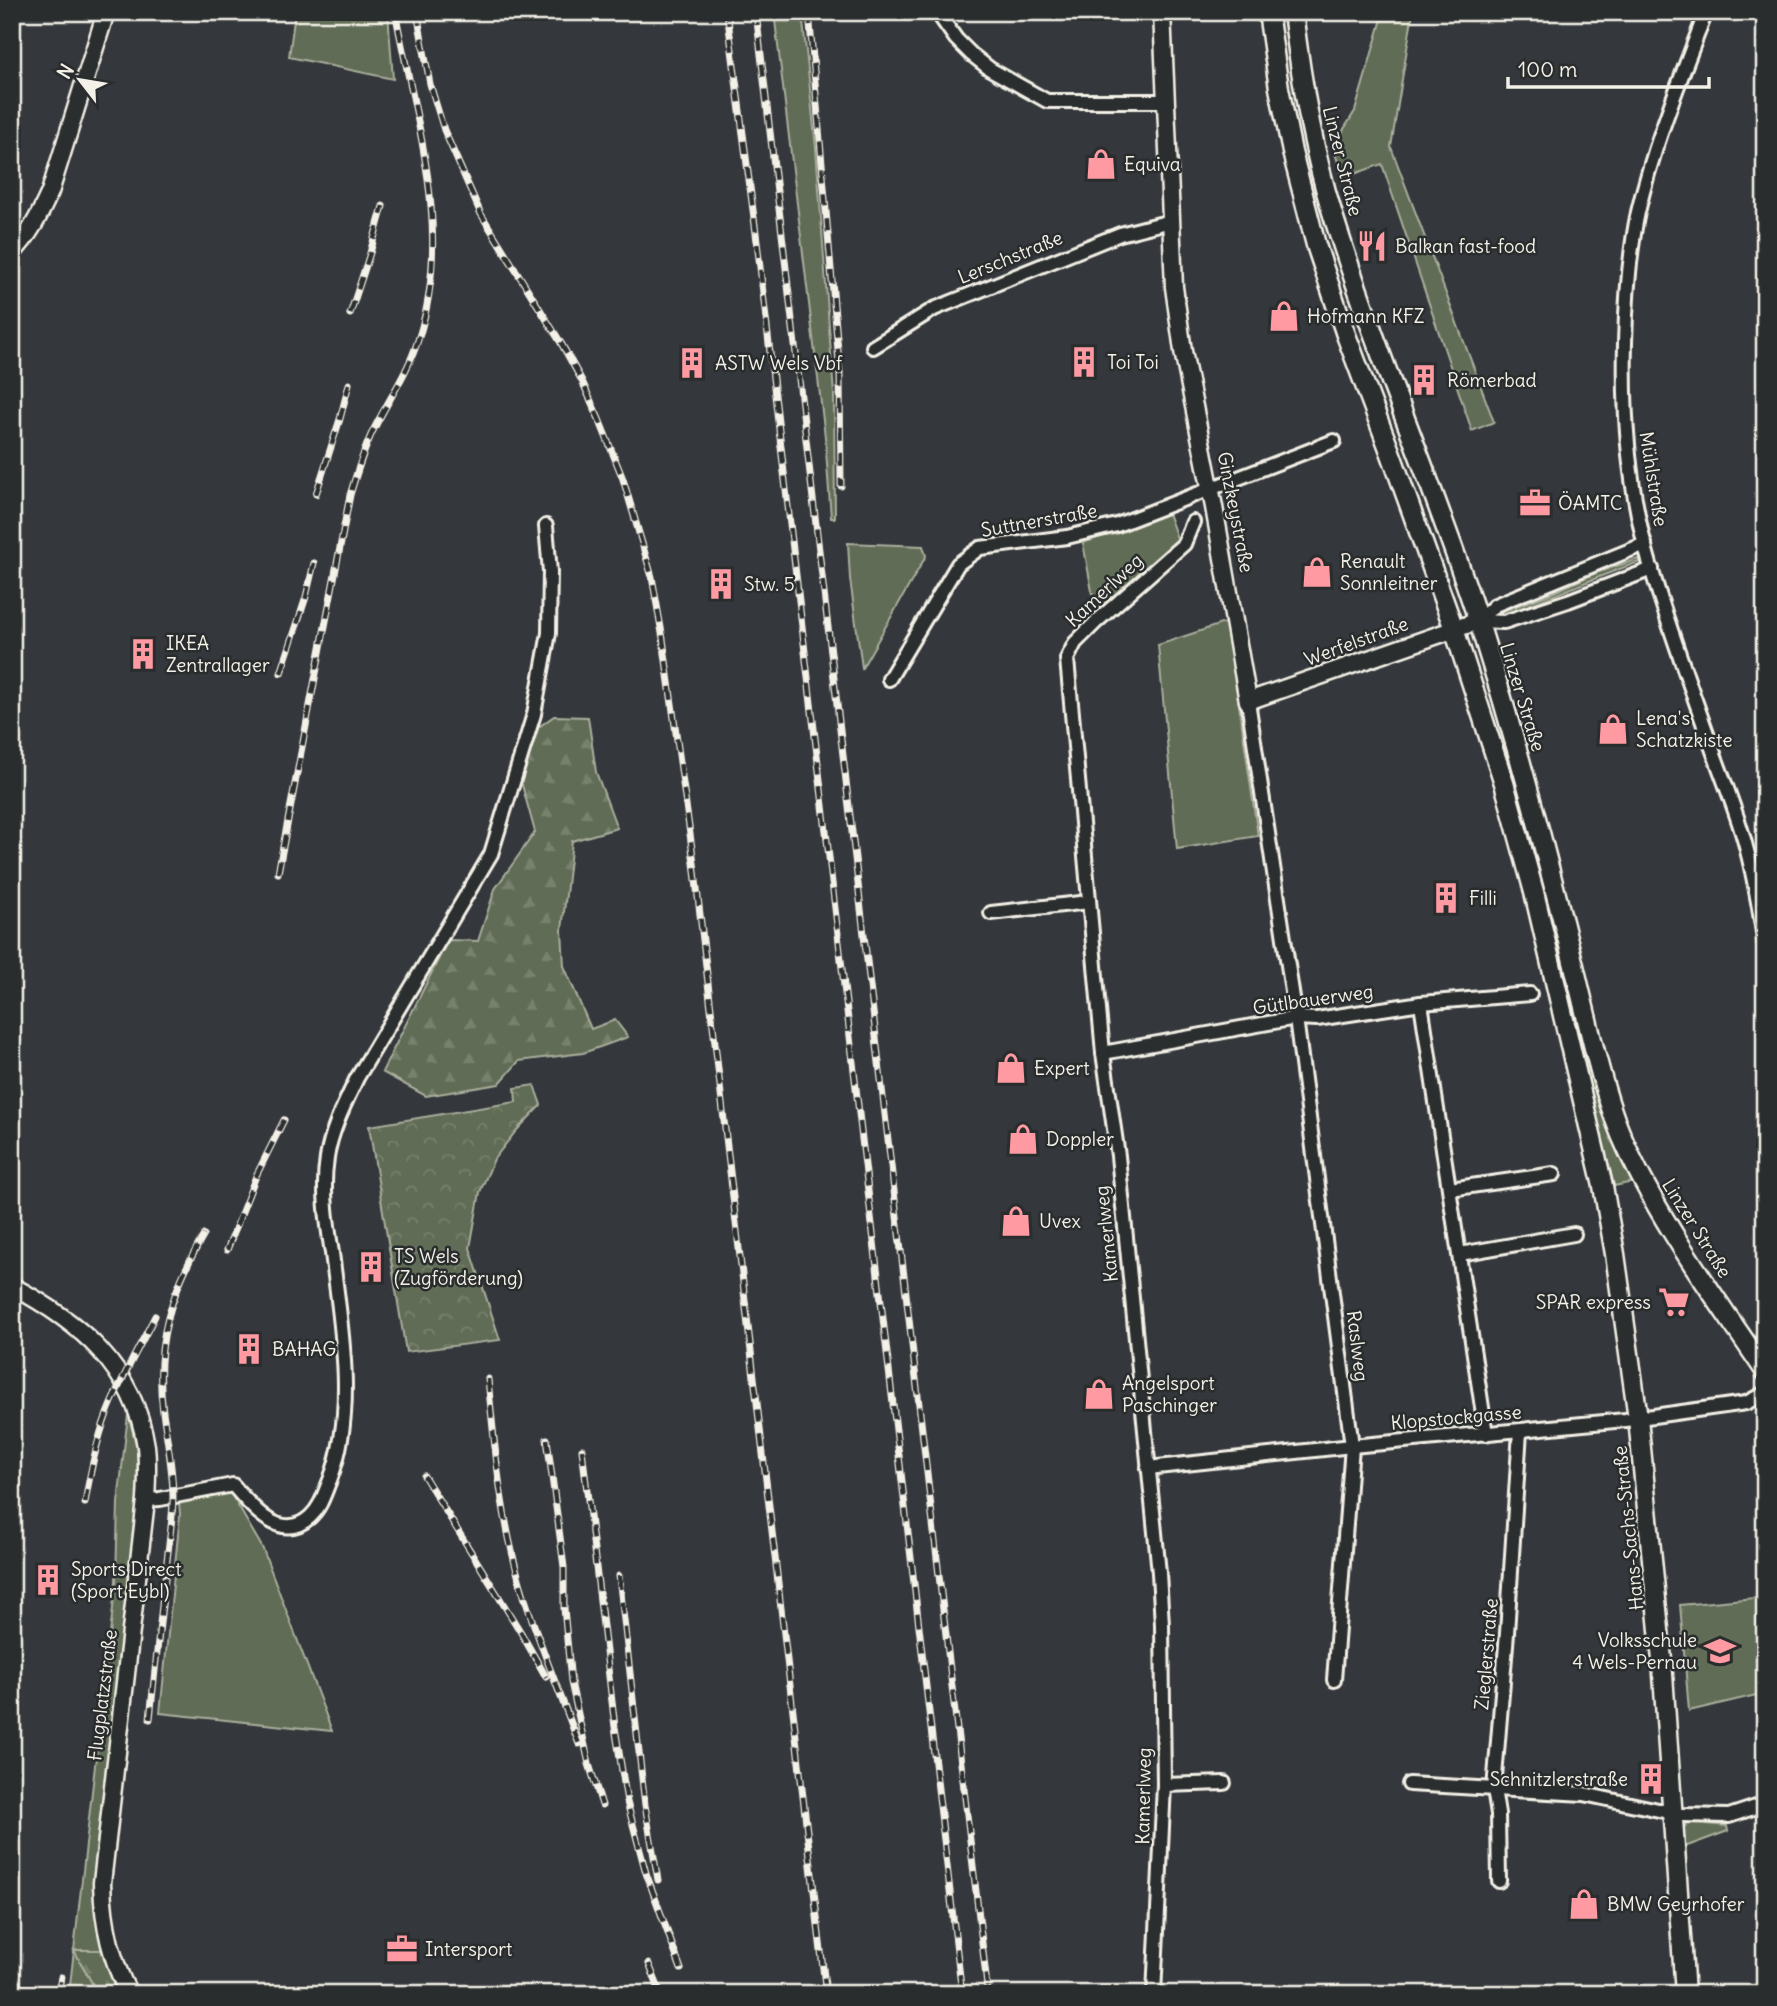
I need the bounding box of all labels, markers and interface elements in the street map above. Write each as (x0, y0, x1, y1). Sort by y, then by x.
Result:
north arrow (46, 46, 116, 116)
scale bar (1508, 46, 1709, 90)
text: 100 m (1518, 56, 1577, 83)
text: N (52, 59, 79, 83)
street label: Linzer Straße (1318, 104, 1368, 218)
shop icon: Equiva (1084, 147, 1118, 181)
place label: Equiva (1124, 152, 1181, 176)
street label: Lerschstraße (954, 225, 1066, 289)
restaurant icon: Balkan fast-food (1355, 229, 1389, 263)
place label: Balkan fast-food (1395, 234, 1536, 258)
shop icon: Hofmann KFZ (1267, 299, 1301, 333)
place label: Hofmann KFZ (1307, 304, 1425, 328)
building icon: Toi Toi (1067, 345, 1101, 379)
building icon: ASTW Wels Vbf (675, 346, 709, 380)
place label: Toi Toi (1107, 350, 1159, 374)
place label: ASTW Wels Vbf (715, 351, 843, 375)
building icon: Römerbad (1407, 363, 1441, 397)
place label: Römerbad (1447, 368, 1537, 392)
street label: Mühlstraße (1635, 430, 1673, 528)
street label: Ginzkeystraße (1213, 450, 1259, 574)
office icon: ÖAMTC (1518, 486, 1552, 520)
place label: ÖAMTC (1558, 491, 1622, 515)
street label: Suttnerstraße (979, 498, 1099, 542)
street label: Kamerlweg (1060, 548, 1148, 632)
place label: Renault Sonnleitner (1340, 549, 1438, 595)
shop icon: Renault Sonnleitner (1300, 555, 1334, 589)
building icon: Stw. 5 (704, 567, 738, 601)
place label: Stw. 5 (744, 572, 795, 596)
street label: Werfelstraße (1301, 611, 1411, 671)
place label: IKEA Zentrallager (166, 631, 270, 677)
building icon: IKEA Zentrallager (126, 637, 160, 671)
street label: Linzer Straße (1495, 640, 1551, 754)
place label: Lena's Schatzkiste (1636, 706, 1733, 752)
shop icon: Lena's Schatzkiste (1596, 712, 1630, 746)
building icon: Filli (1429, 881, 1463, 915)
place label: Filli (1469, 886, 1497, 910)
street label: Gütlbauerweg (1251, 979, 1375, 1019)
shop icon: Expert (994, 1051, 1028, 1085)
place label: Expert (1034, 1056, 1090, 1080)
shop icon: Doppler (1006, 1122, 1040, 1156)
place label: Doppler (1046, 1127, 1114, 1151)
street label: Linzer Straße (1657, 1174, 1737, 1282)
street label: Kamerlweg (1089, 1184, 1123, 1284)
shop icon: Uvex (999, 1204, 1033, 1238)
place label: Uvex (1039, 1209, 1081, 1233)
place label: TS Wels (Zugförderung) (394, 1244, 523, 1290)
building icon: TS Wels (Zugförderung) (354, 1250, 388, 1284)
supermarket icon: SPAR express (1657, 1285, 1691, 1319)
place label: SPAR express (1536, 1290, 1651, 1314)
street label: Raslweg (1342, 1309, 1374, 1383)
building icon: BAHAG (232, 1332, 266, 1366)
place label: BAHAG (272, 1337, 336, 1361)
place label: Angelsport Paschinger (1122, 1371, 1217, 1417)
shop icon: Angelsport Paschinger (1082, 1377, 1116, 1411)
street label: Klopstockgasse (1389, 1399, 1523, 1435)
street label: Hans-Sachs-Straße (1607, 1445, 1649, 1611)
place label: Sports Direct (Sport Eybl) (71, 1557, 182, 1603)
building icon: Sports Direct (Sport Eybl) (31, 1563, 65, 1597)
street label: Zieglerstraße (1469, 1597, 1503, 1711)
street label: Flugplatzstraße (82, 1628, 122, 1762)
place label: Volksschule 4 Wels-Pernau (1572, 1628, 1697, 1674)
school or university icon: Volksschule 4 Wels-Pernau (1703, 1634, 1737, 1668)
street label: Kamerlweg (1130, 1747, 1156, 1845)
building icon: Schnitzlerstraße (1634, 1762, 1668, 1796)
place label: Schnitzlerstraße (1490, 1767, 1628, 1791)
shop icon: BMW Geyrhofer (1567, 1887, 1601, 1921)
place label: BMW Geyrhofer (1607, 1892, 1745, 1916)
office icon: Intersport (385, 1932, 419, 1966)
place label: Intersport (425, 1937, 512, 1961)

